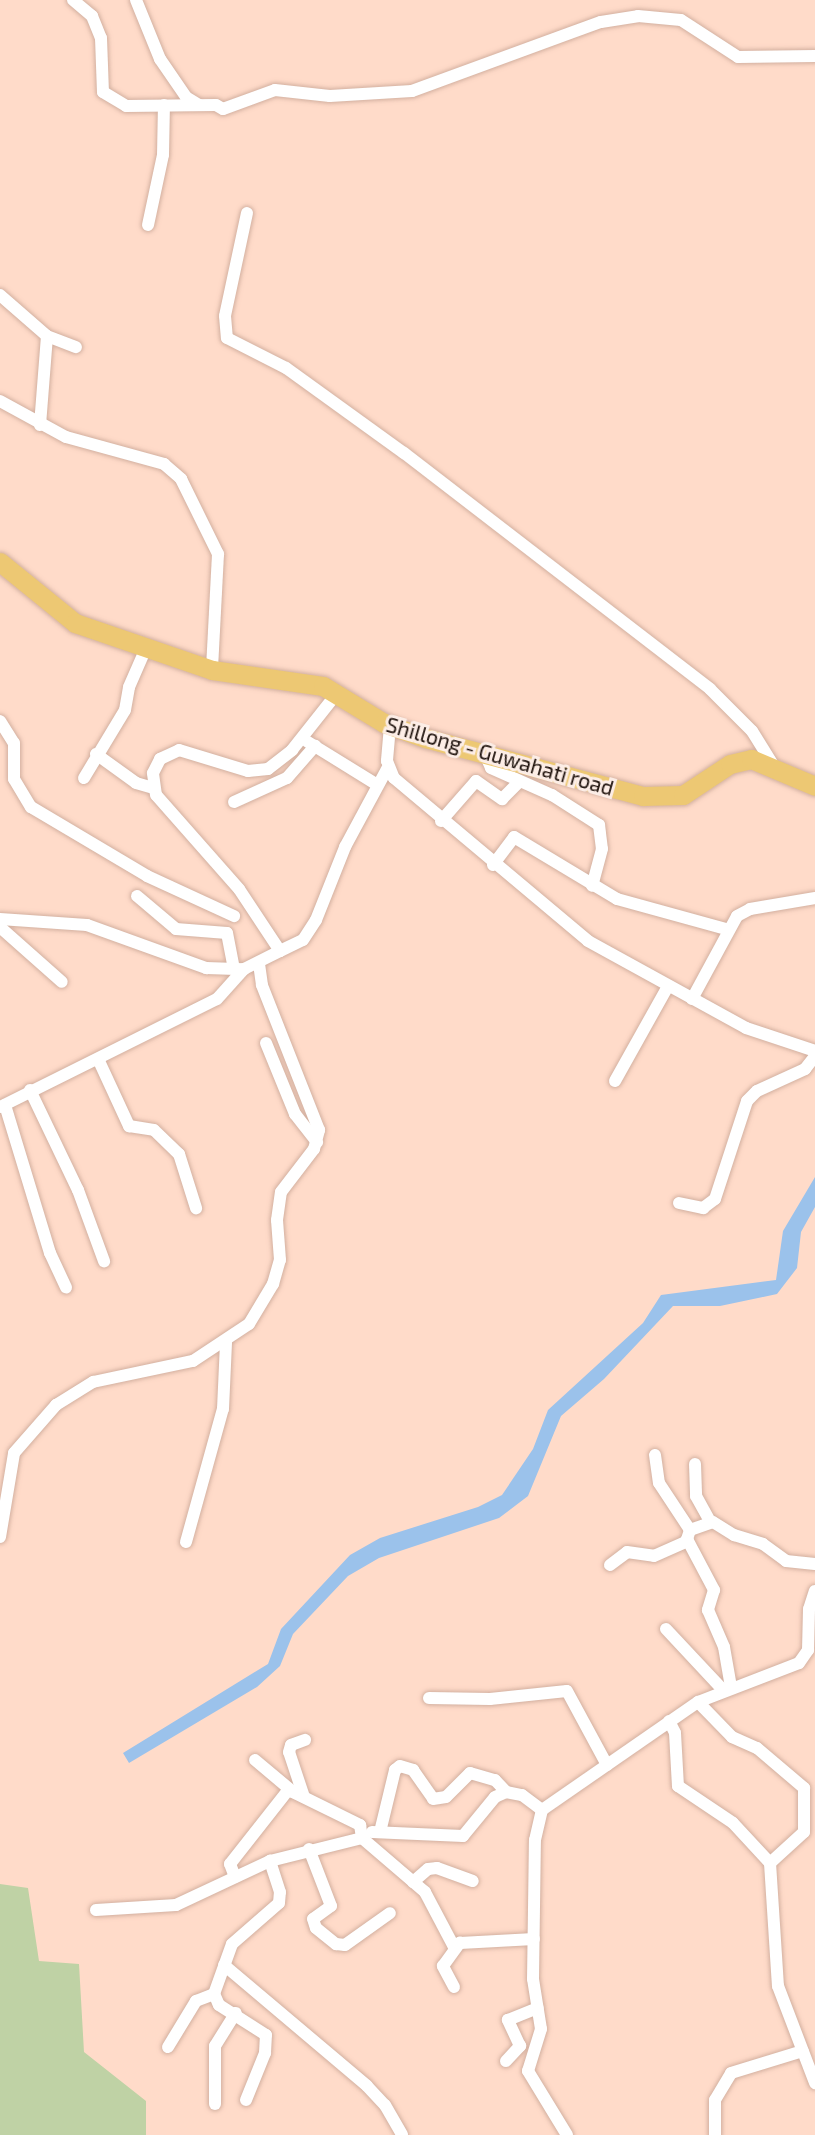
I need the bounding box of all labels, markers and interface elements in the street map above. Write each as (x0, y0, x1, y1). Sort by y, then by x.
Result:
street label: Shillong - Guwahati road (383, 711, 617, 801)

